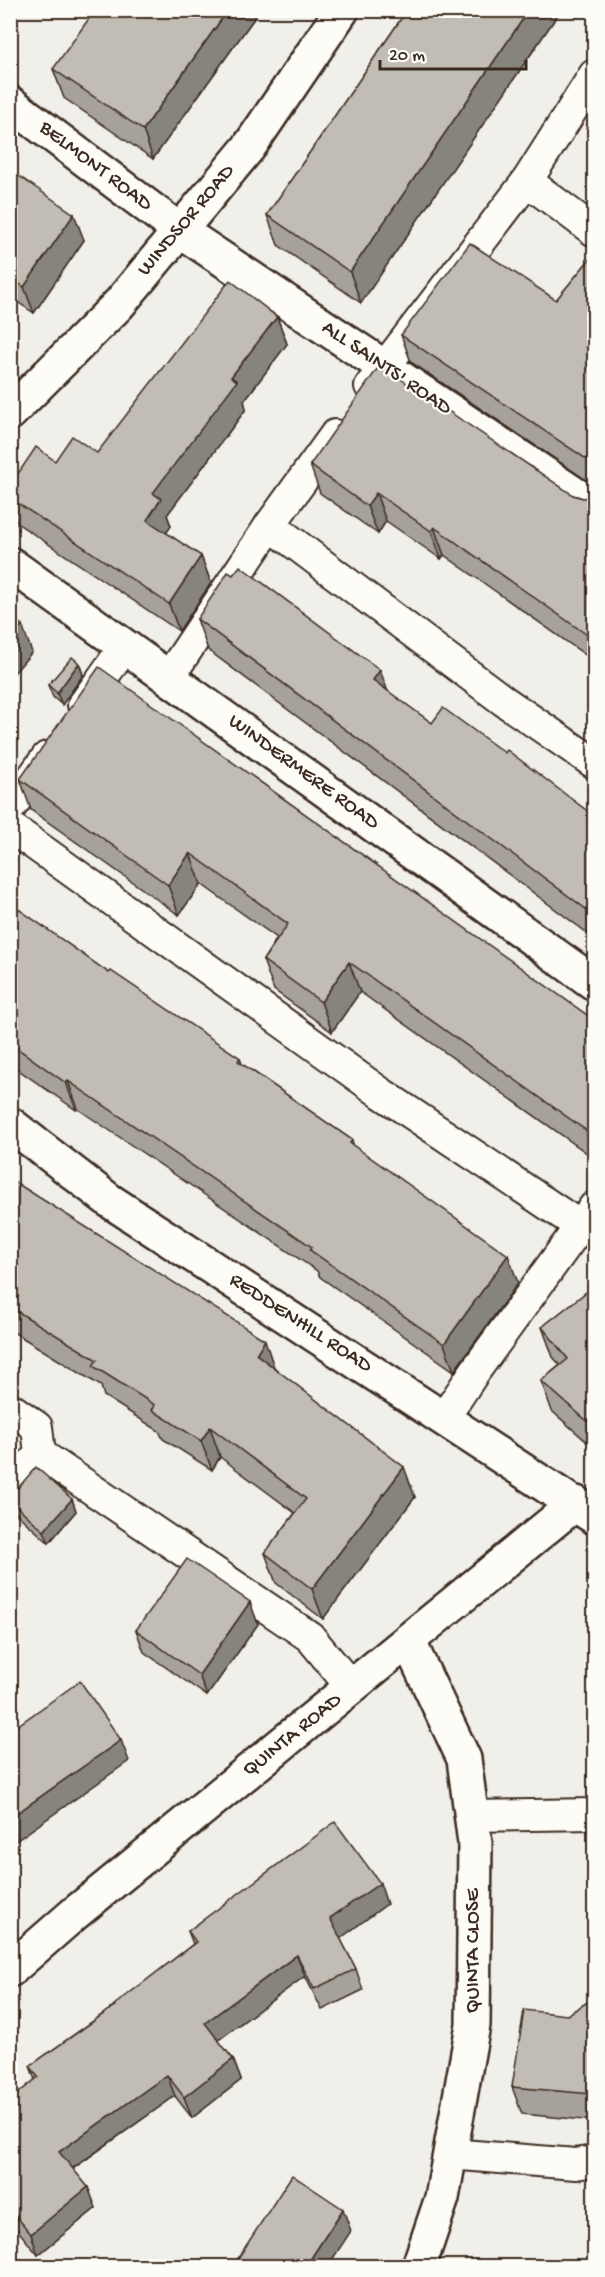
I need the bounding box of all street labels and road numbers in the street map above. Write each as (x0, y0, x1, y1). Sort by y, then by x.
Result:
street label: BELMONT ROAD (33, 116, 157, 218)
street label: WINDSOR ROAD (133, 160, 241, 282)
street label: ALL SAINTS' ROAD (316, 316, 456, 422)
street label: WINDERMERE ROAD (223, 710, 384, 836)
street label: REDDENHILL ROAD (224, 1268, 376, 1380)
street label: QUINTA ROAD (238, 1688, 348, 1784)
street label: QUINTA CLOSE (462, 1888, 487, 2013)

